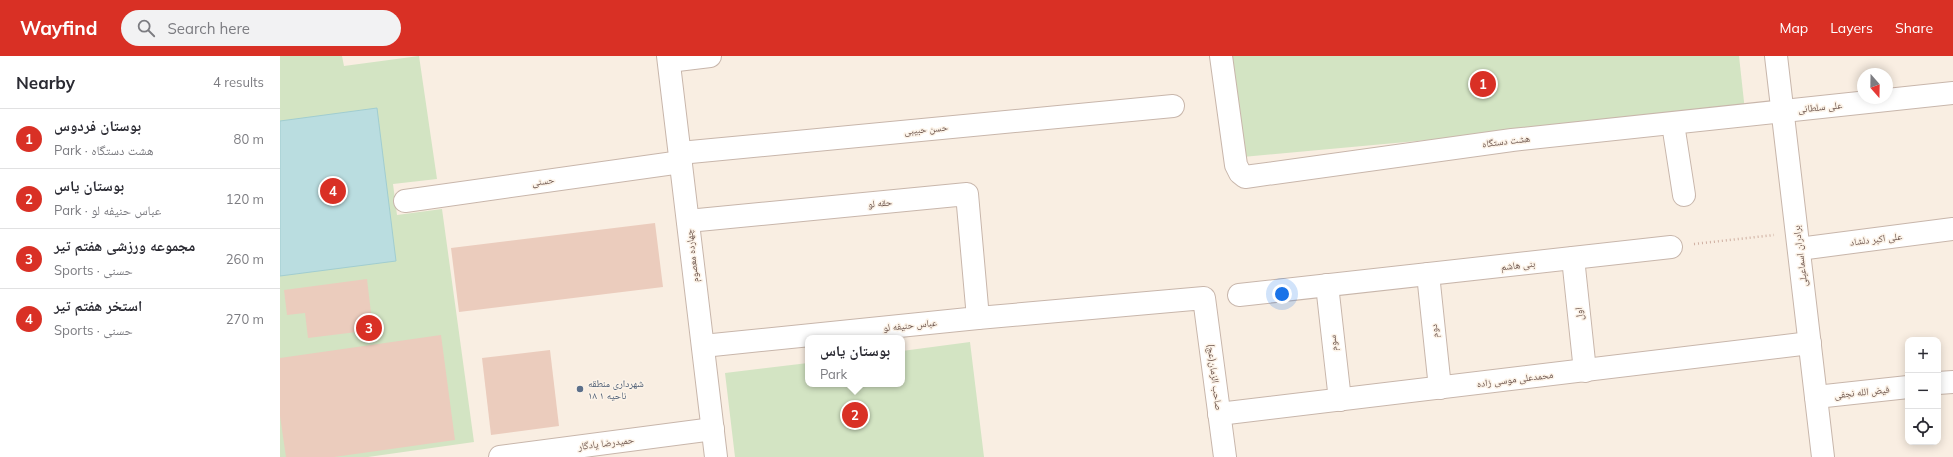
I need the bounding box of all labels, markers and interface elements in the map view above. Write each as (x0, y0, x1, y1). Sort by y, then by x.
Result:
search box (121, 10, 401, 46)
text: Wayfind (20, 16, 97, 40)
icon: search (135, 17, 157, 39)
text: Search here (167, 19, 250, 38)
text: Map (1779, 19, 1808, 37)
text: Layers (1830, 19, 1873, 37)
text: Share (1895, 19, 1933, 37)
north arrow (1857, 68, 1893, 104)
pin: 1 (1470, 69, 1496, 99)
text: Nearby (16, 72, 75, 93)
text: 4 results (213, 74, 264, 90)
street label: علی سلطانی (1797, 98, 1843, 116)
text: بوستان فردوس (54, 116, 141, 135)
street label: حسن حبیبی (903, 121, 949, 137)
text: 1 (25, 131, 33, 147)
text: 80 m (234, 131, 264, 147)
street label: هشت دستگاه (1481, 132, 1531, 150)
text: Park · هشت دستگاه (54, 142, 154, 158)
street label: حسنی (531, 173, 556, 189)
text: بوستان یاس (54, 176, 124, 195)
pin: 4 (320, 176, 346, 206)
text: 2 (25, 191, 33, 207)
text: 120 m (226, 191, 264, 207)
street label: حقه لو (867, 195, 893, 211)
text: Park · عباس حنیفه لو (54, 202, 161, 218)
street label: برادران اسماعیلی (1790, 224, 1810, 287)
street label: چهارده معصوم (682, 228, 703, 283)
street label: علی اکبر دلشاد (1849, 229, 1903, 249)
text: مجموعه ورزشی هفتم تیر (54, 236, 195, 255)
text: 3 (25, 251, 33, 267)
text: 260 m (226, 251, 264, 267)
street label: بنی هاشم (1500, 257, 1536, 274)
text: Sports · حسنی (54, 262, 133, 278)
your location (1272, 284, 1292, 304)
text: استخر هفتم تیر (54, 296, 142, 315)
street label: اول (1572, 307, 1586, 321)
text: 4 (25, 311, 33, 327)
text: 270 m (226, 311, 264, 327)
pin: 3 (356, 313, 382, 343)
street label: عباس حنیفه لو (883, 316, 937, 334)
text: Sports · حسنی (54, 322, 133, 338)
street label: دوم (1427, 323, 1442, 339)
street label: سوم (1326, 334, 1341, 352)
popup (805, 335, 905, 387)
map controls (1905, 337, 1941, 445)
button: + (1905, 337, 1941, 373)
text: بوستان یاس (820, 341, 890, 360)
street label: صاحب الزمان(عج) (1204, 343, 1226, 411)
text: Park (820, 366, 847, 382)
street label: محمدعلی موسی زاده (1476, 368, 1554, 390)
button: − (1905, 373, 1941, 409)
place label: شهرداری منطقه ۱۸ ناحیه ۱ (588, 377, 644, 402)
street label: فیض الله نجفی (1834, 383, 1890, 401)
marker: شهرداری منطقه ۱۸ ناحیه ۱ (575, 384, 585, 394)
pin: 2 (842, 400, 868, 430)
button: locate (1905, 409, 1941, 445)
street label: حمیدرضا یادگار (576, 433, 635, 453)

